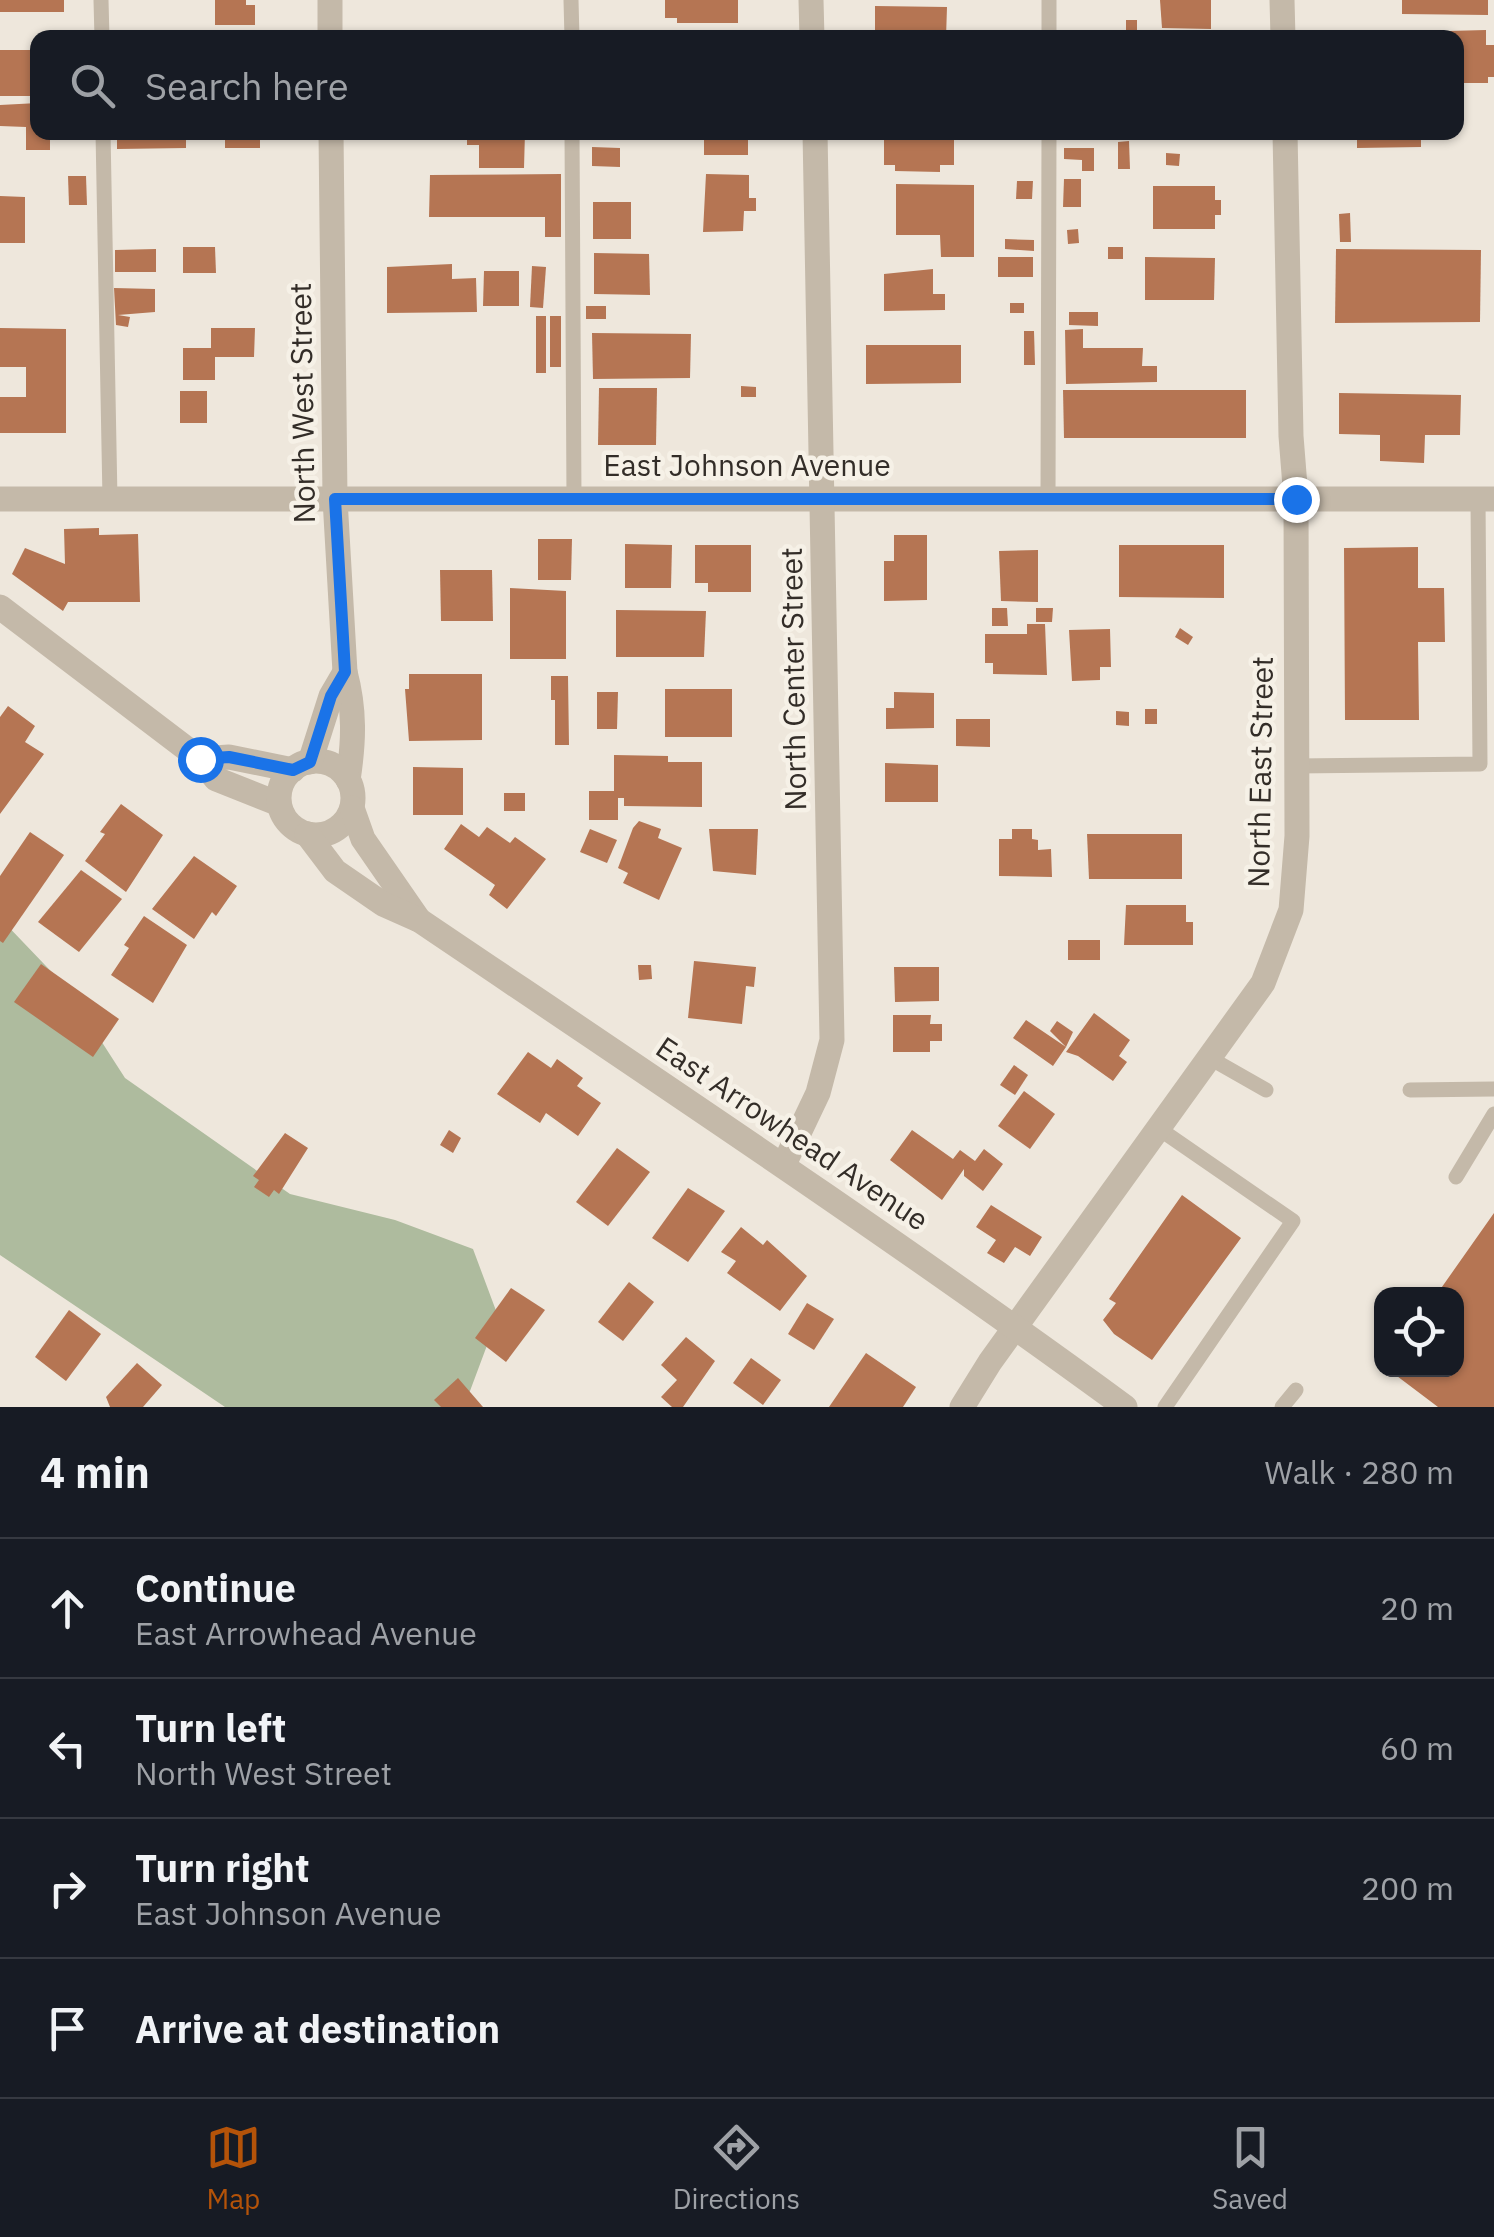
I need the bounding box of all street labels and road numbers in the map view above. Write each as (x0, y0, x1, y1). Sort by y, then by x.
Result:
street label: North West Street (280, 282, 323, 524)
street label: East Johnson Avenue (603, 445, 891, 484)
street label: North Center Street (771, 547, 814, 811)
street label: North East Street (1238, 656, 1281, 888)
street label: East Arrowhead Avenue (649, 1027, 937, 1239)

